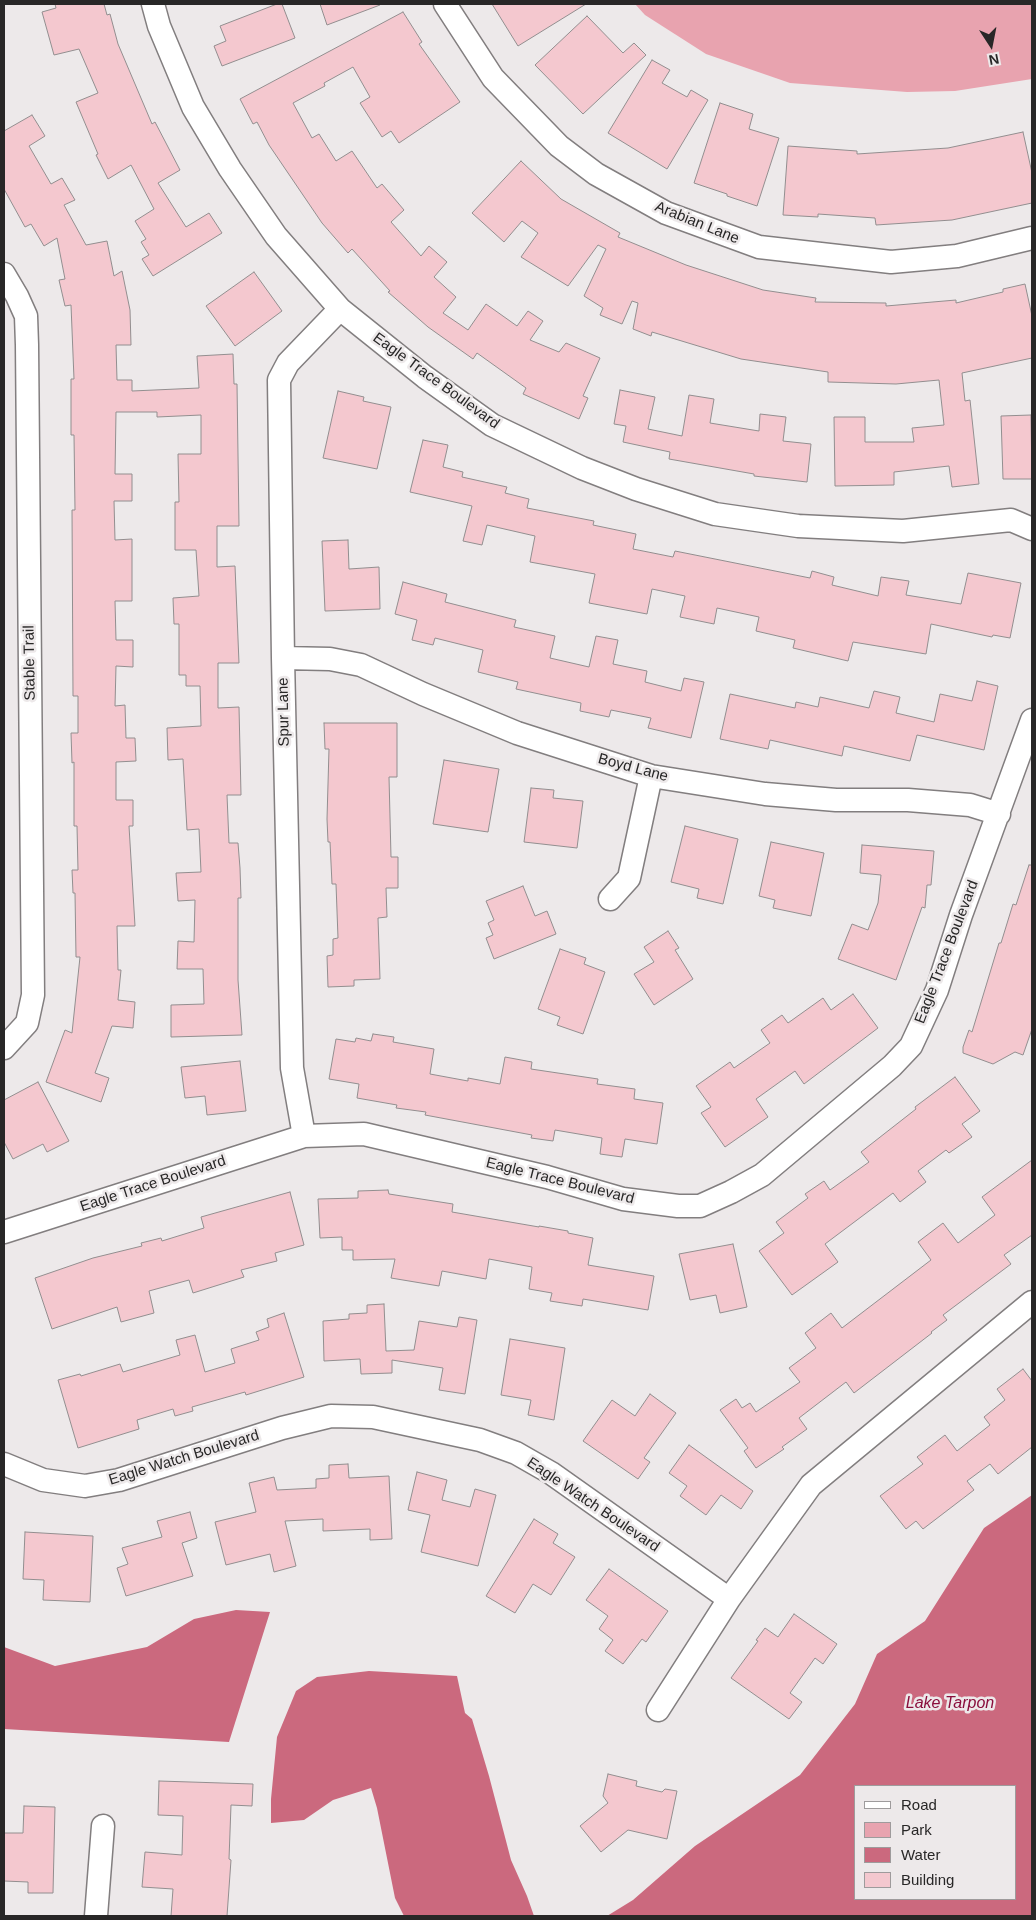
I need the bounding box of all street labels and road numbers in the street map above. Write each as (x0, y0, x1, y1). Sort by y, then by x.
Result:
street label: Arabian Lane (652, 198, 742, 248)
street label: Eagle Trace Boulevard (369, 329, 503, 433)
street label: Stable Trail (20, 625, 40, 701)
street label: Spur Lane (274, 677, 294, 747)
street label: Boyd Lane (596, 750, 670, 786)
street label: Eagle Trace Boulevard (911, 878, 983, 1026)
street label: Eagle Trace Boulevard (78, 1152, 228, 1216)
street label: Eagle Trace Boulevard (484, 1154, 636, 1208)
street label: Eagle Watch Boulevard (107, 1427, 261, 1489)
street label: Eagle Watch Boulevard (523, 1454, 663, 1556)

